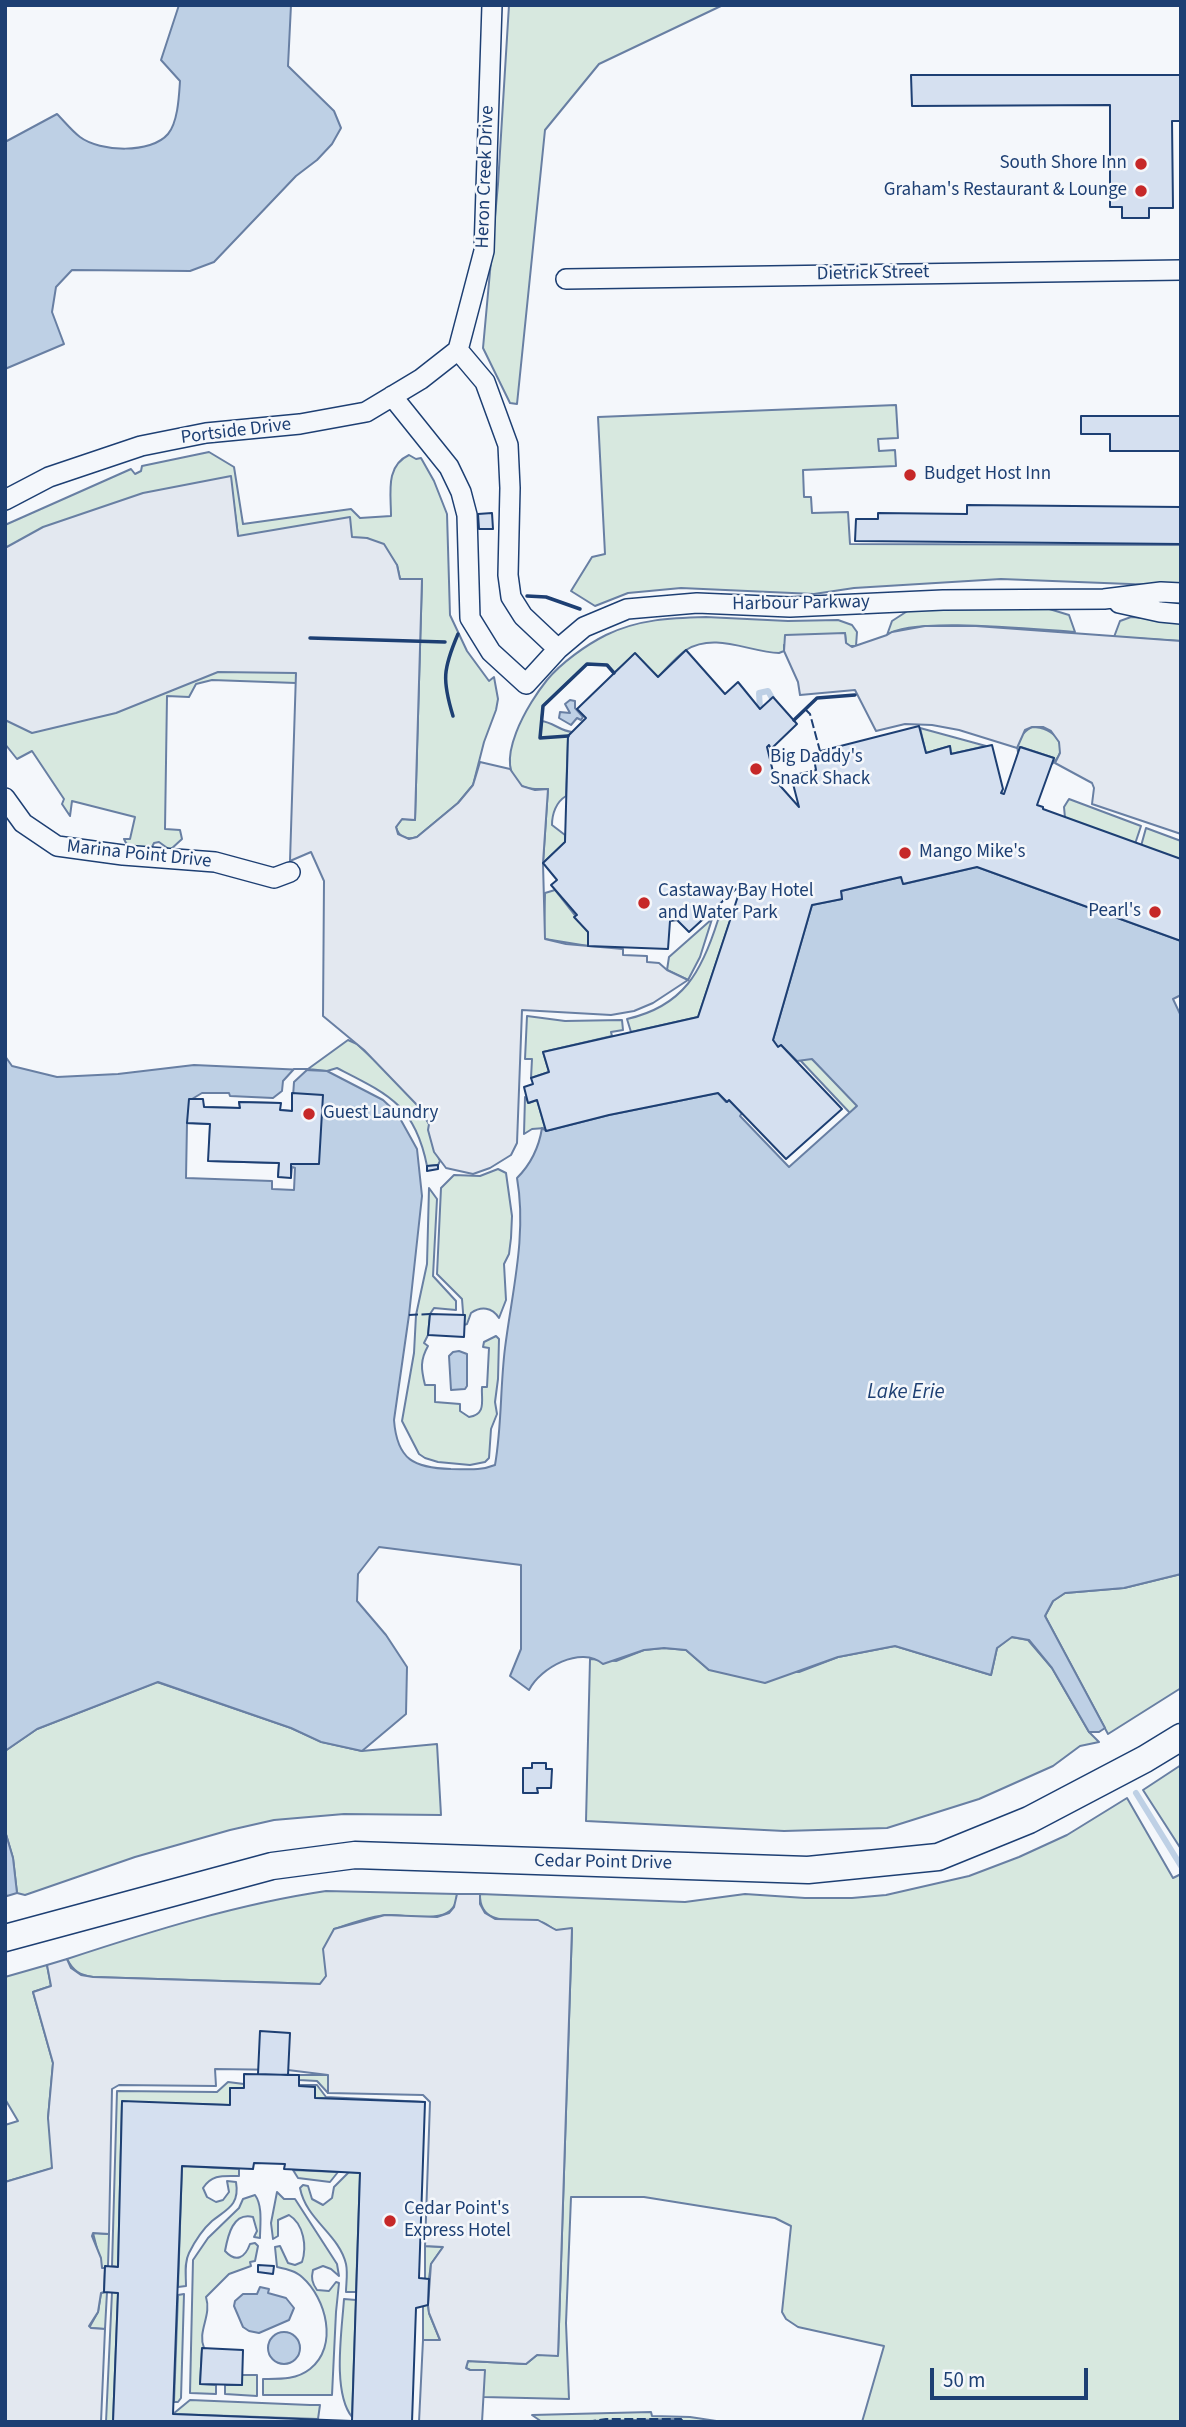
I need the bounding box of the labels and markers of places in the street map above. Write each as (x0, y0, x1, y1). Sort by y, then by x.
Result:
place label: South Shore Inn (999, 153, 1127, 175)
marker: South Shore Inn (1133, 156, 1149, 172)
place label: Graham's Restaurant & Lounge (884, 180, 1127, 202)
marker: Graham's Restaurant & Lounge (1133, 183, 1149, 199)
place label: Budget Host Inn (924, 464, 1051, 486)
marker: Budget Host Inn (902, 467, 918, 483)
place label: Big Daddy's Snack Shack (770, 747, 870, 791)
marker: Big Daddy's Snack Shack (748, 761, 764, 777)
place label: Mango Mike's (919, 842, 1025, 864)
marker: Mango Mike's (897, 845, 913, 861)
place label: Castaway Bay Hotel and Water Park (658, 881, 814, 925)
marker: Castaway Bay Hotel and Water Park (636, 895, 652, 911)
place label: Pearl's (1088, 901, 1141, 923)
marker: Pearl's (1147, 904, 1163, 920)
place label: Guest Laundry (323, 1103, 438, 1125)
marker: Guest Laundry (301, 1106, 317, 1122)
place label: Cedar Point's Express Hotel (404, 2199, 511, 2243)
marker: Cedar Point's Express Hotel (382, 2213, 398, 2229)

